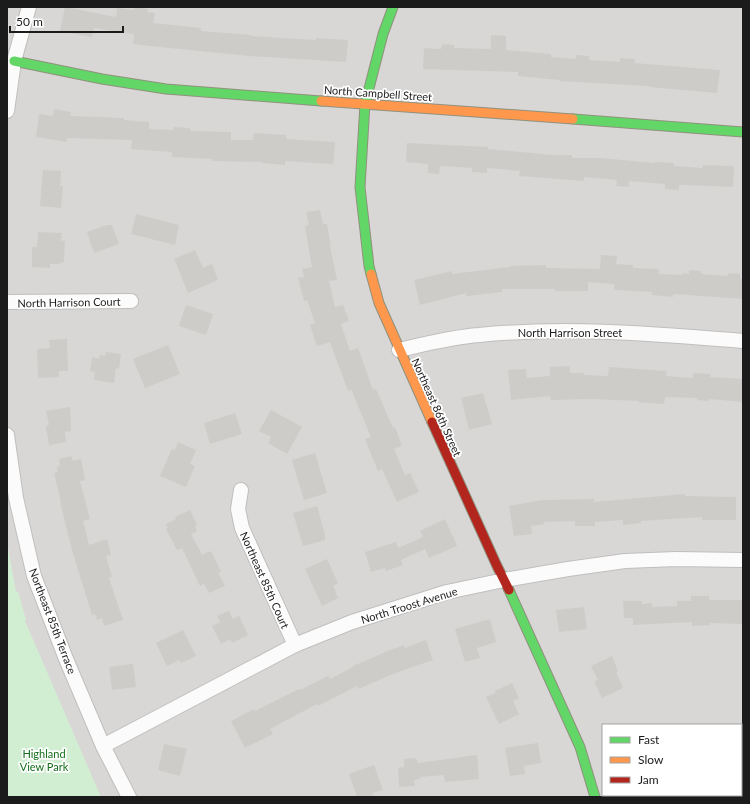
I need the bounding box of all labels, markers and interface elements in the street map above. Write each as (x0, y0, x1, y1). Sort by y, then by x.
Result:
scale bar (10, 8, 123, 34)
text: 50 m (16, 14, 43, 29)
street label: North Campbell Street (324, 83, 433, 103)
street label: North Harrison Court (17, 295, 121, 309)
street label: North Harrison Street (518, 326, 622, 339)
street label: Northeast 86th Street (410, 356, 465, 458)
street label: Northeast 85th Court (238, 530, 292, 630)
street label: Northeast 85th Terrace (27, 566, 79, 676)
street label: North Troost Avenue (359, 584, 459, 626)
legend (602, 724, 742, 796)
text: Fast (638, 732, 660, 747)
park label: Highland View Park (20, 747, 69, 773)
text: Slow (638, 752, 664, 767)
text: Jam (638, 772, 659, 787)

